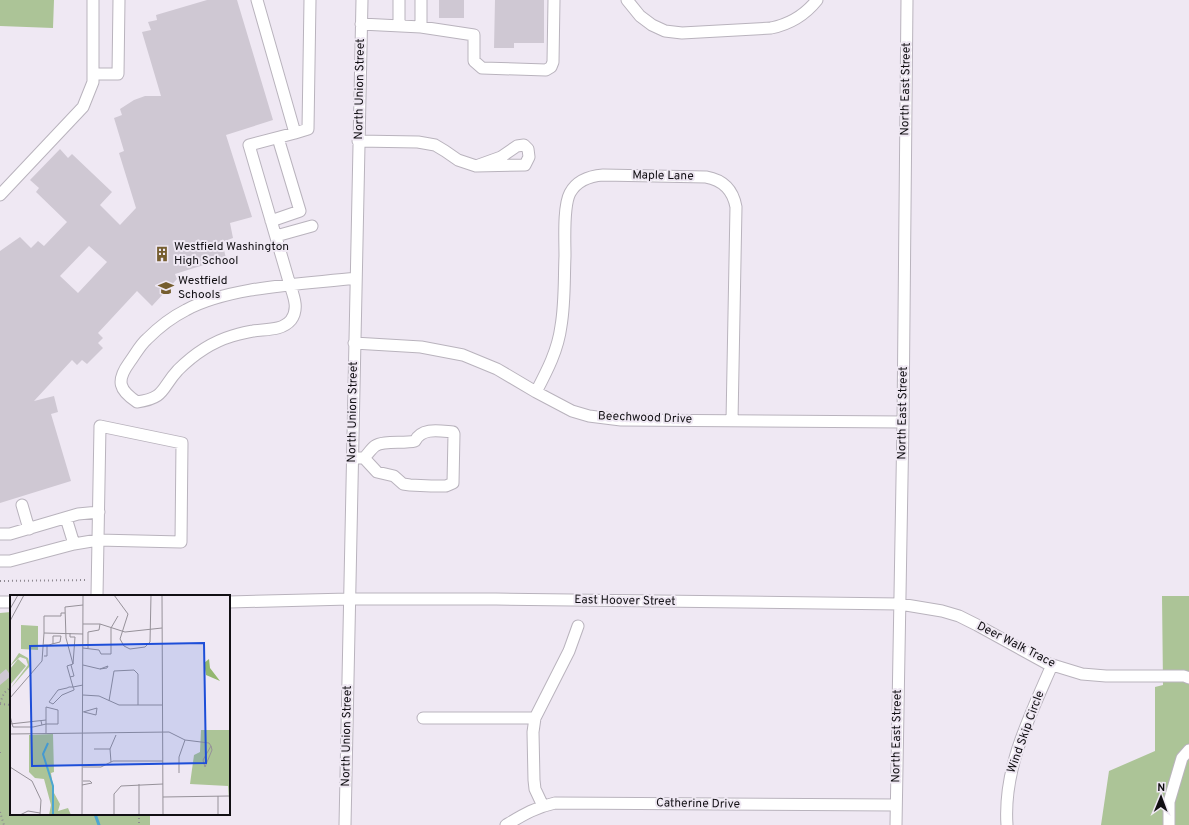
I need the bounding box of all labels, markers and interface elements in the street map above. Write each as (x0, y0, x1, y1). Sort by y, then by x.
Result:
street label: North Union Street (351, 38, 369, 140)
street label: North East Street (897, 42, 915, 136)
street label: Maple Lane (632, 167, 694, 185)
place label: Westfield Washington High School (174, 239, 289, 269)
building icon: Westfield Washington High School (153, 245, 171, 263)
place label: Westfield Schools (178, 273, 228, 303)
school or university icon: Westfield Schools (157, 279, 175, 297)
street label: North Union Street (344, 361, 362, 463)
street label: North East Street (894, 366, 912, 460)
street label: Beechwood Drive (598, 408, 692, 428)
street label: East Hoover Street (574, 592, 676, 610)
inset map (10, 595, 230, 815)
street label: Deer Walk Trace (974, 618, 1058, 672)
street label: North Union Street (338, 685, 356, 787)
street label: North East Street (888, 689, 906, 783)
street label: Wind Skip Circle (1004, 689, 1048, 775)
north arrow (1141, 777, 1181, 817)
text: N (1157, 781, 1165, 795)
street label: Catherine Drive (656, 795, 740, 813)

